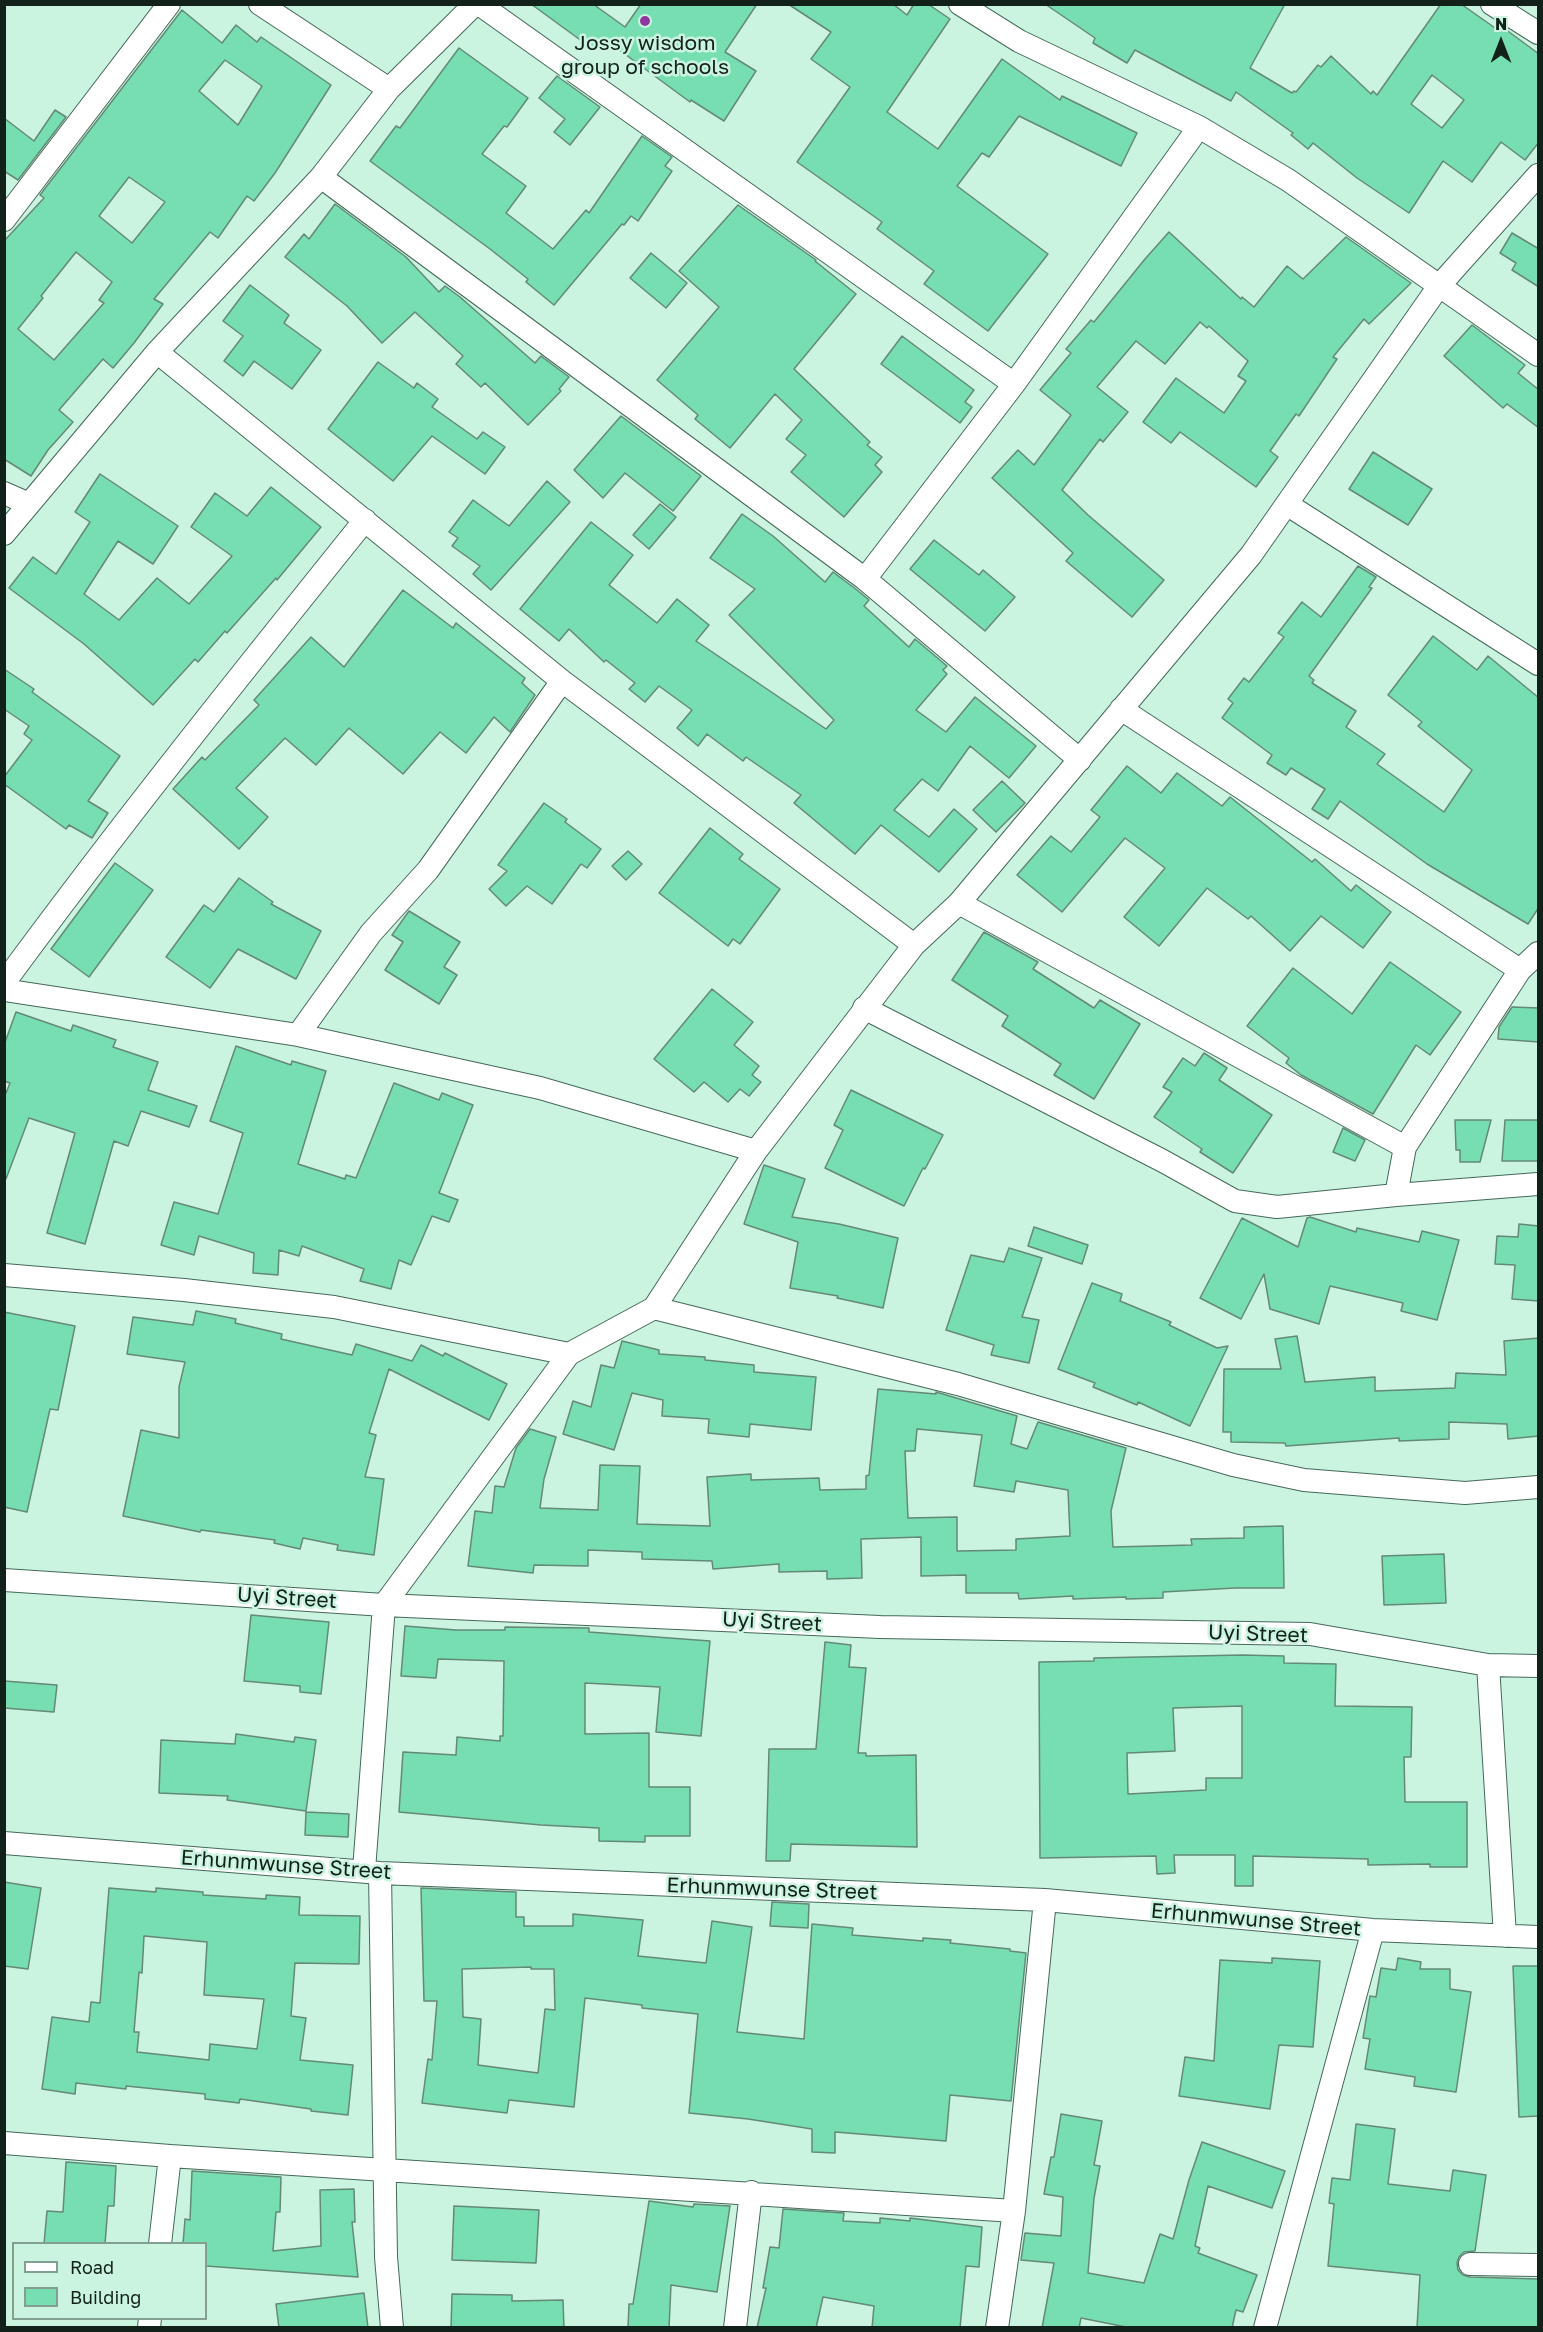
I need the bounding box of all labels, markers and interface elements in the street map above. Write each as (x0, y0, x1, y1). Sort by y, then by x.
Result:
north arrow (1471, 12, 1531, 72)
marker: Jossy wisdom group of schools (638, 14, 652, 28)
text: N (1495, 14, 1507, 34)
place label: Jossy wisdom group of schools (561, 30, 729, 80)
street label: Uyi Street (236, 1582, 338, 1614)
street label: Uyi Street (721, 1607, 823, 1637)
street label: Uyi Street (1208, 1620, 1308, 1648)
street label: Erhunmwunse Street (180, 1845, 392, 1885)
street label: Erhunmwunse Street (666, 1873, 878, 1905)
street label: Erhunmwunse Street (1150, 1898, 1362, 1942)
legend (12, 2242, 207, 2320)
text: Road (70, 2256, 114, 2278)
text: Building (70, 2286, 141, 2308)

